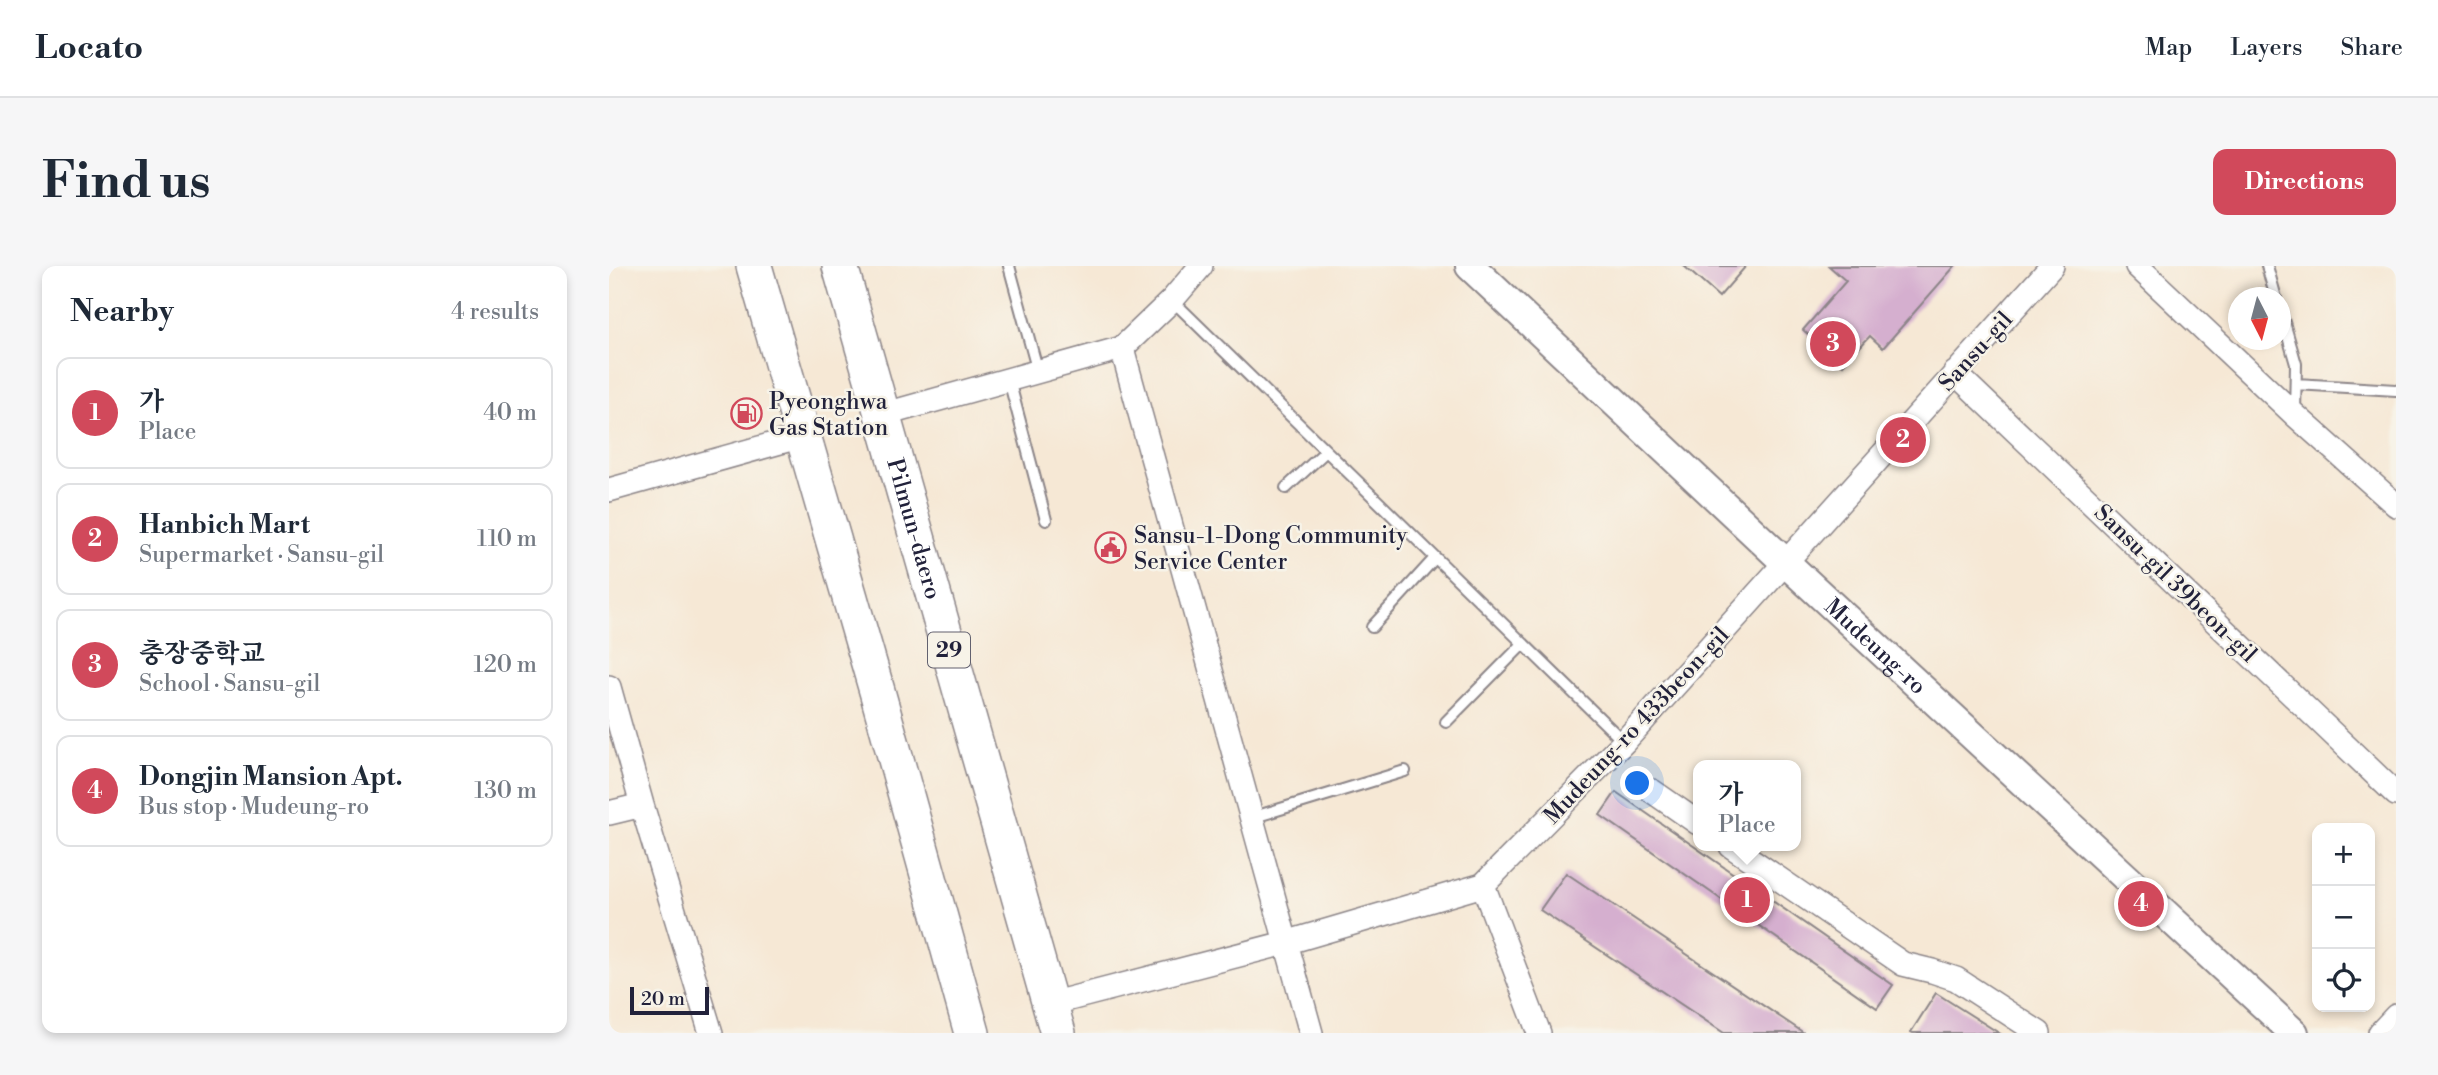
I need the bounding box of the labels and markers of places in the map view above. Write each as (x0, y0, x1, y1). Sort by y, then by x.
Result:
pin: 3 (1810, 318, 1856, 370)
place label: Pyeonghwa Gas Station (769, 388, 888, 442)
fuel station icon: Pyeonghwa Gas Station (729, 397, 763, 431)
pin: 2 (1880, 414, 1926, 466)
place label: Sansu-1-Dong Community Service Center (1134, 522, 1408, 576)
public building icon: Sansu-1-Dong Community Service Center (1094, 531, 1128, 565)
pin: 1 (1724, 874, 1770, 926)
pin: 4 (2118, 878, 2164, 930)

